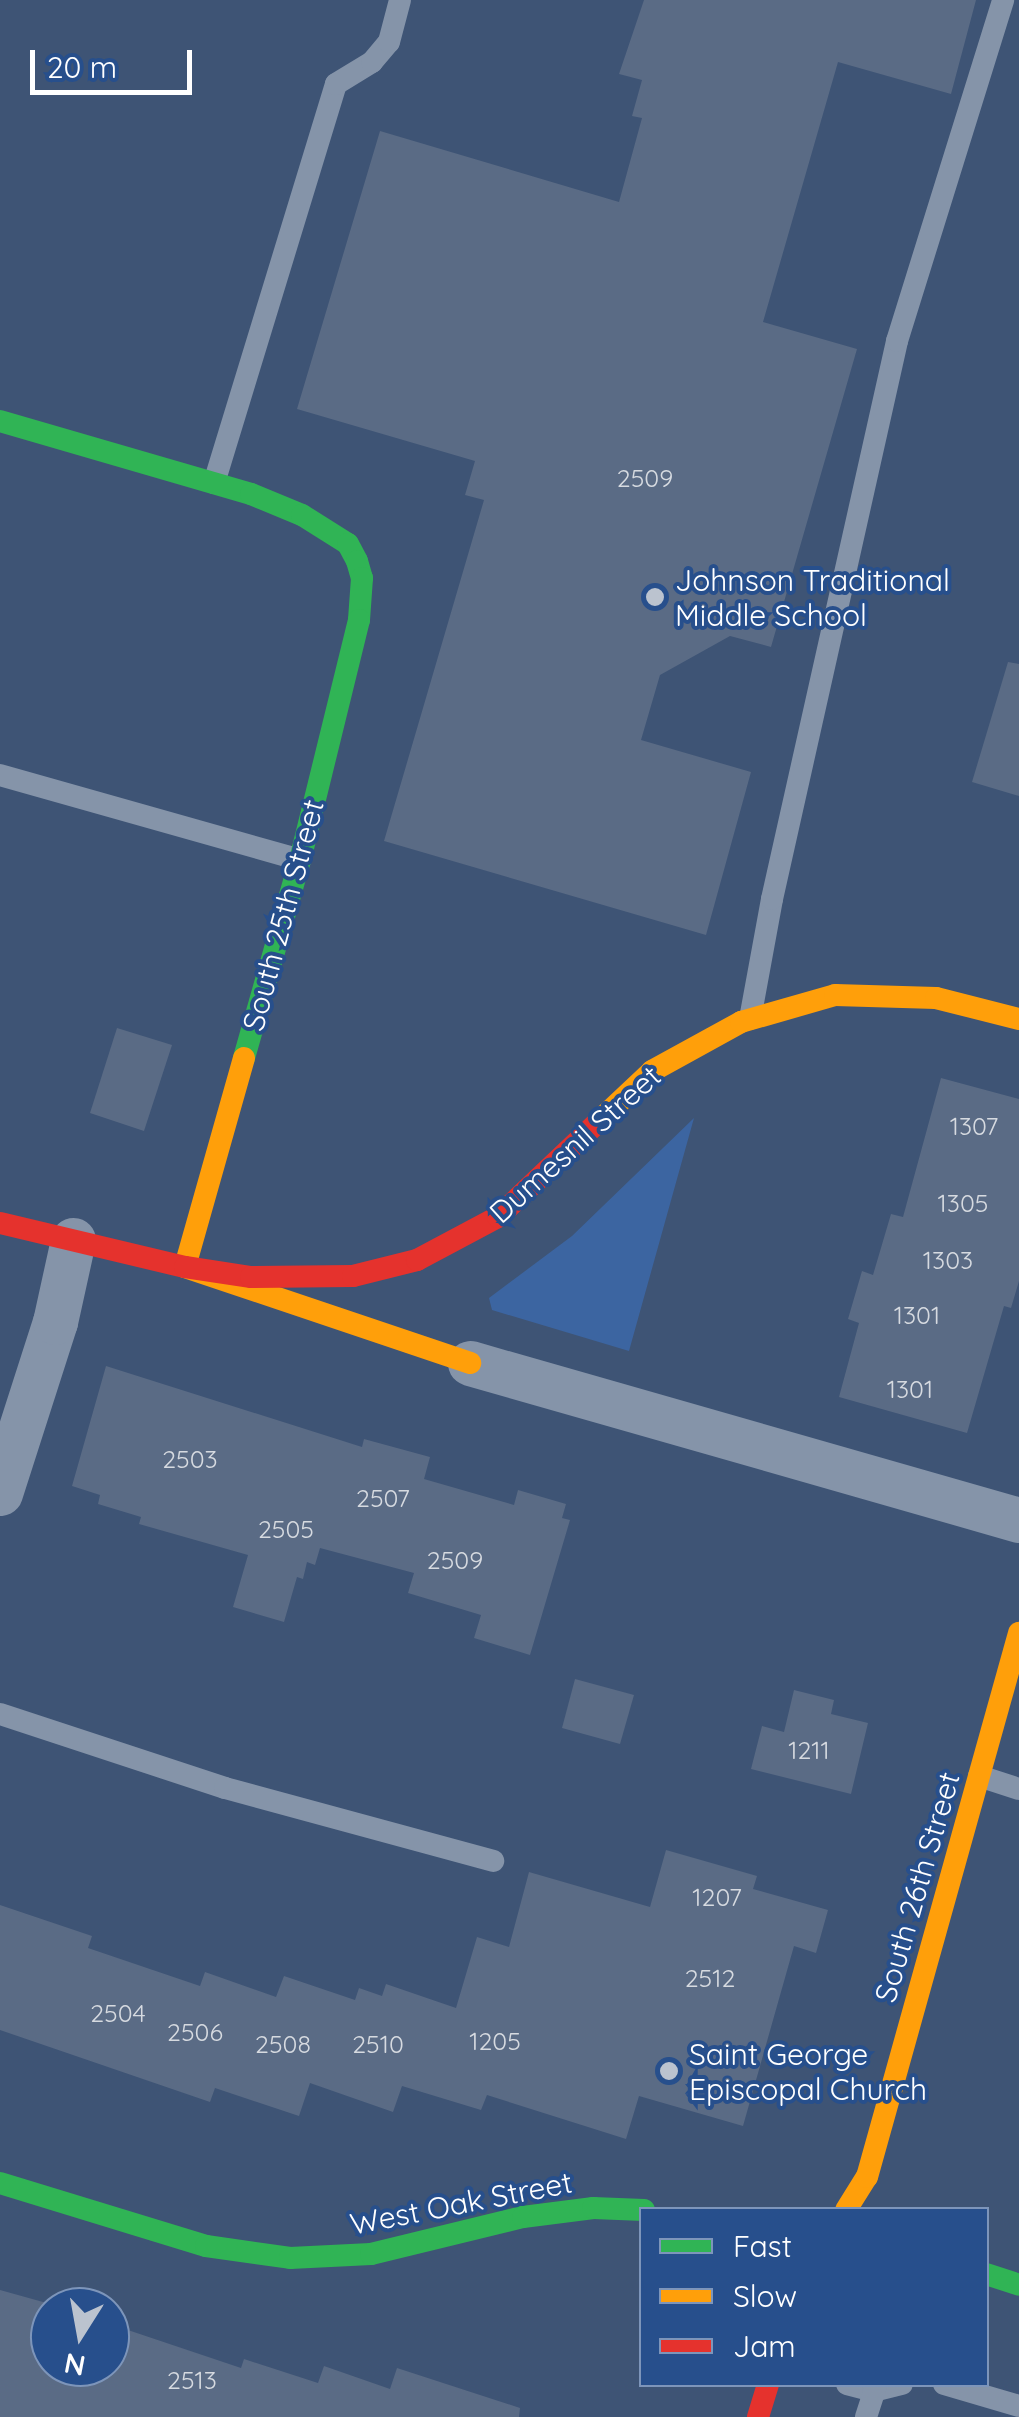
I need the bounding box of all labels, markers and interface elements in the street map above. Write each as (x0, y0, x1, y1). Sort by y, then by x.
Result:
scale bar (35, 30, 198, 92)
text: 20 m (47, 48, 117, 86)
house number: 2509 (617, 463, 673, 493)
place label: Johnson Traditional Middle School (675, 562, 950, 632)
marker: Johnson Traditional Middle School (644, 586, 666, 608)
street label: South 25th Street (235, 795, 331, 1035)
street label: Dumesnil Street (482, 1058, 668, 1230)
house number: 1307 (950, 1111, 998, 1141)
house number: 1305 (938, 1188, 988, 1218)
house number: 1303 (923, 1245, 973, 1275)
house number: 1301 (894, 1300, 940, 1330)
house number: 1301 (887, 1374, 933, 1404)
house number: 2503 (162, 1444, 218, 1474)
house number: 2507 (356, 1483, 410, 1513)
house number: 2505 (258, 1514, 314, 1544)
house number: 2509 (427, 1545, 483, 1575)
house number: 1211 (788, 1735, 830, 1765)
street label: South 26th Street (867, 1768, 967, 2006)
house number: 1207 (692, 1882, 742, 1912)
house number: 2512 (685, 1963, 735, 1993)
house number: 2504 (90, 1998, 146, 2028)
house number: 2506 (167, 2017, 223, 2047)
house number: 1205 (469, 2026, 521, 2056)
house number: 2508 (255, 2029, 311, 2059)
house number: 2510 (352, 2029, 404, 2059)
place label: Saint George Episcopal Church (689, 2036, 927, 2106)
marker: Saint George Episcopal Church (658, 2060, 680, 2082)
street label: West Oak Street (347, 2164, 575, 2242)
legend (639, 2207, 989, 2387)
text: Fast (733, 2227, 792, 2265)
text: Slow (733, 2277, 797, 2315)
north arrow (30, 2287, 130, 2387)
text: Jam (733, 2327, 796, 2365)
text: N (61, 2346, 88, 2384)
house number: 2513 (167, 2365, 217, 2395)

